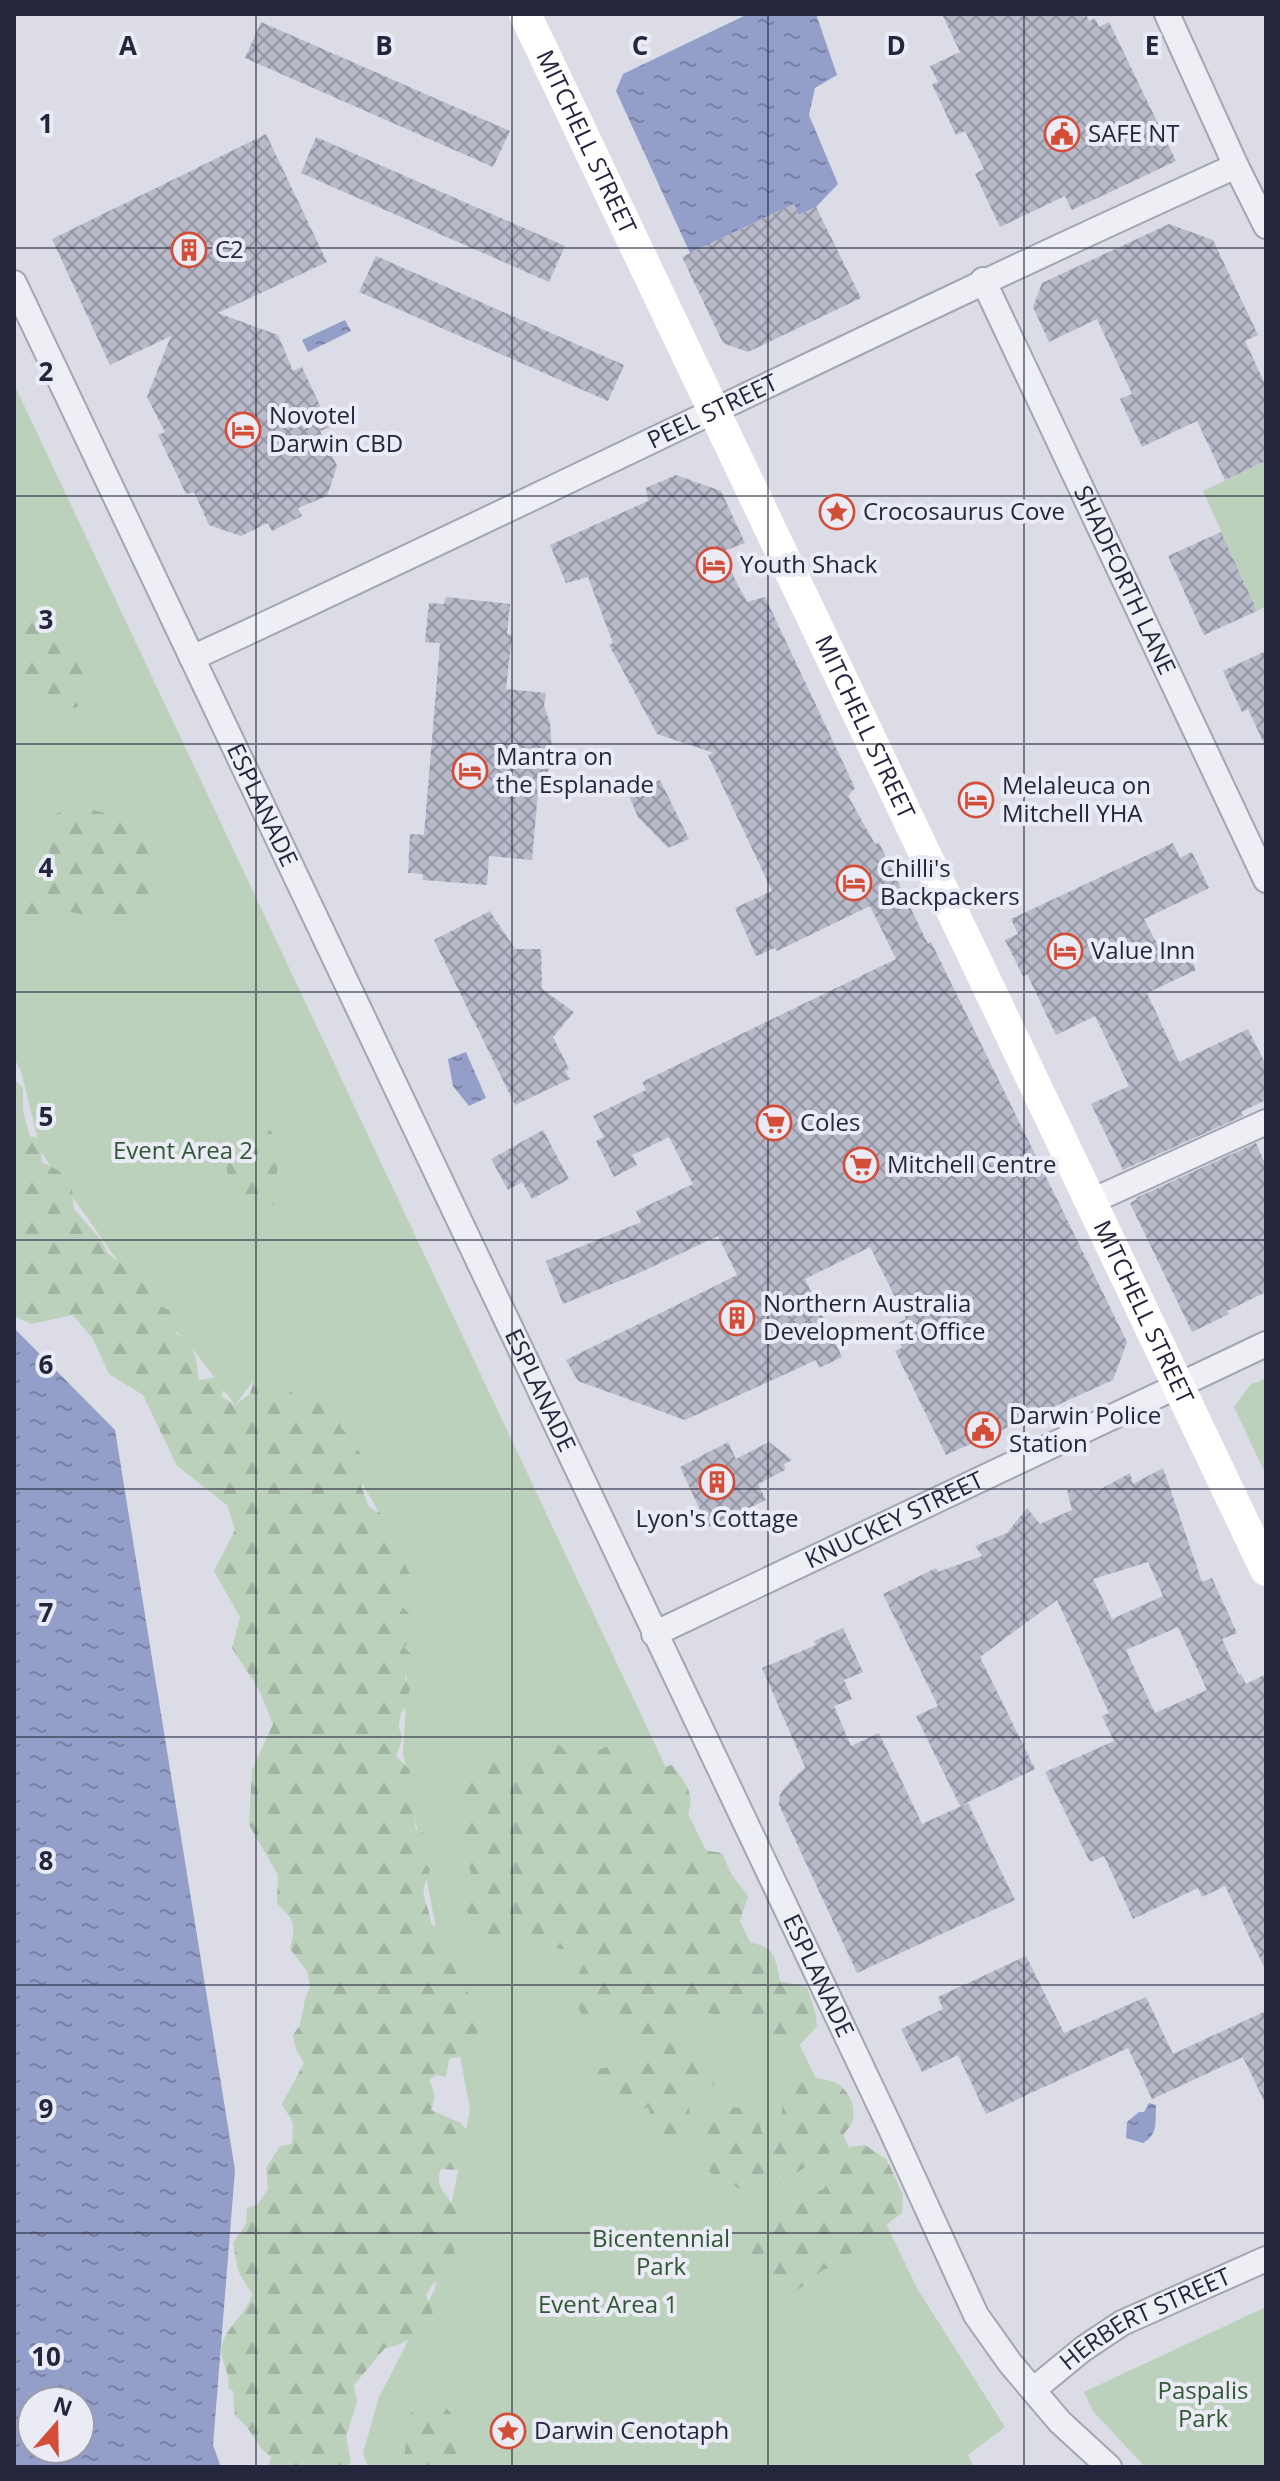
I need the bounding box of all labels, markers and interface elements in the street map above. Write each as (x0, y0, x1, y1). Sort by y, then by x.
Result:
text: A (119, 27, 137, 63)
text: B (375, 27, 393, 63)
text: D (886, 27, 906, 63)
text: E (1145, 27, 1159, 63)
street label: MITCHELL STREET (529, 46, 643, 238)
text: 1 (39, 105, 53, 141)
public building icon: SAFE NT (1043, 115, 1081, 153)
place label: SAFE NT (1088, 116, 1180, 149)
building icon: C2 (170, 231, 208, 269)
place label: C2 (215, 232, 244, 265)
text: 2 (39, 353, 54, 389)
street label: PEEL STREET (641, 365, 783, 456)
place label: Novotel Darwin CBD (269, 398, 403, 459)
hotel icon: Novotel Darwin CBD (224, 411, 262, 449)
street label: SHADFORTH LANE (1067, 480, 1185, 680)
place icon: Crocosaurus Cove (818, 493, 856, 531)
place label: Crocosaurus Cove (863, 494, 1065, 527)
hotel icon: Youth Shack (695, 546, 733, 584)
place label: Youth Shack (740, 547, 878, 580)
text: 3 (39, 601, 53, 637)
street label: MITCHELL STREET (808, 629, 924, 824)
street label: ESPLANADE (220, 737, 307, 871)
place label: Mantra on the Esplanade (496, 739, 654, 800)
hotel icon: Mantra on the Esplanade (451, 752, 489, 790)
place label: Melaleuca on Mitchell YHA (1002, 768, 1151, 829)
hotel icon: Melaleuca on Mitchell YHA (957, 781, 995, 819)
text: 4 (39, 849, 54, 885)
place label: Chilli's Backpackers (880, 851, 1020, 912)
hotel icon: Chilli's Backpackers (835, 864, 873, 902)
hotel icon: Value Inn (1046, 932, 1084, 970)
place label: Value Inn (1091, 933, 1195, 966)
text: 5 (39, 1098, 53, 1134)
supermarket icon: Coles (755, 1104, 793, 1142)
place label: Coles (800, 1105, 861, 1138)
park label: Event Area 2 (113, 1133, 253, 1166)
supermarket icon: Mitchell Centre (842, 1146, 880, 1184)
place label: Mitchell Centre (887, 1147, 1056, 1180)
street label: MITCHELL STREET (1087, 1214, 1203, 1409)
place label: Northern Australia Development Office (763, 1286, 986, 1347)
building icon: Northern Australia Development Office (718, 1299, 756, 1337)
street label: ESPLANADE (498, 1323, 585, 1457)
text: 6 (39, 1346, 54, 1382)
place label: Darwin Police Station (1009, 1398, 1161, 1459)
public building icon: Darwin Police Station (964, 1411, 1002, 1449)
street label: KNUCKEY STREET (799, 1462, 989, 1575)
building icon: Lyon's Cottage (698, 1463, 736, 1501)
place label: Lyon's Cottage (635, 1501, 799, 1534)
text: 7 (39, 1594, 54, 1630)
text: 8 (39, 1842, 53, 1878)
street label: ESPLANADE (776, 1908, 863, 2042)
text: 9 (39, 2090, 53, 2126)
park label: Bicentennial Park (592, 2221, 730, 2282)
street label: HERBERT STREET (1052, 2259, 1235, 2377)
park label: Event Area 1 (538, 2287, 678, 2320)
text: 10 (31, 2338, 61, 2374)
park label: Paspalis Park (1158, 2373, 1248, 2434)
north arrow (16, 2385, 96, 2465)
text: N (50, 2388, 77, 2422)
place icon: Darwin Cenotaph (489, 2412, 527, 2450)
place label: Darwin Cenotaph (534, 2413, 729, 2446)

